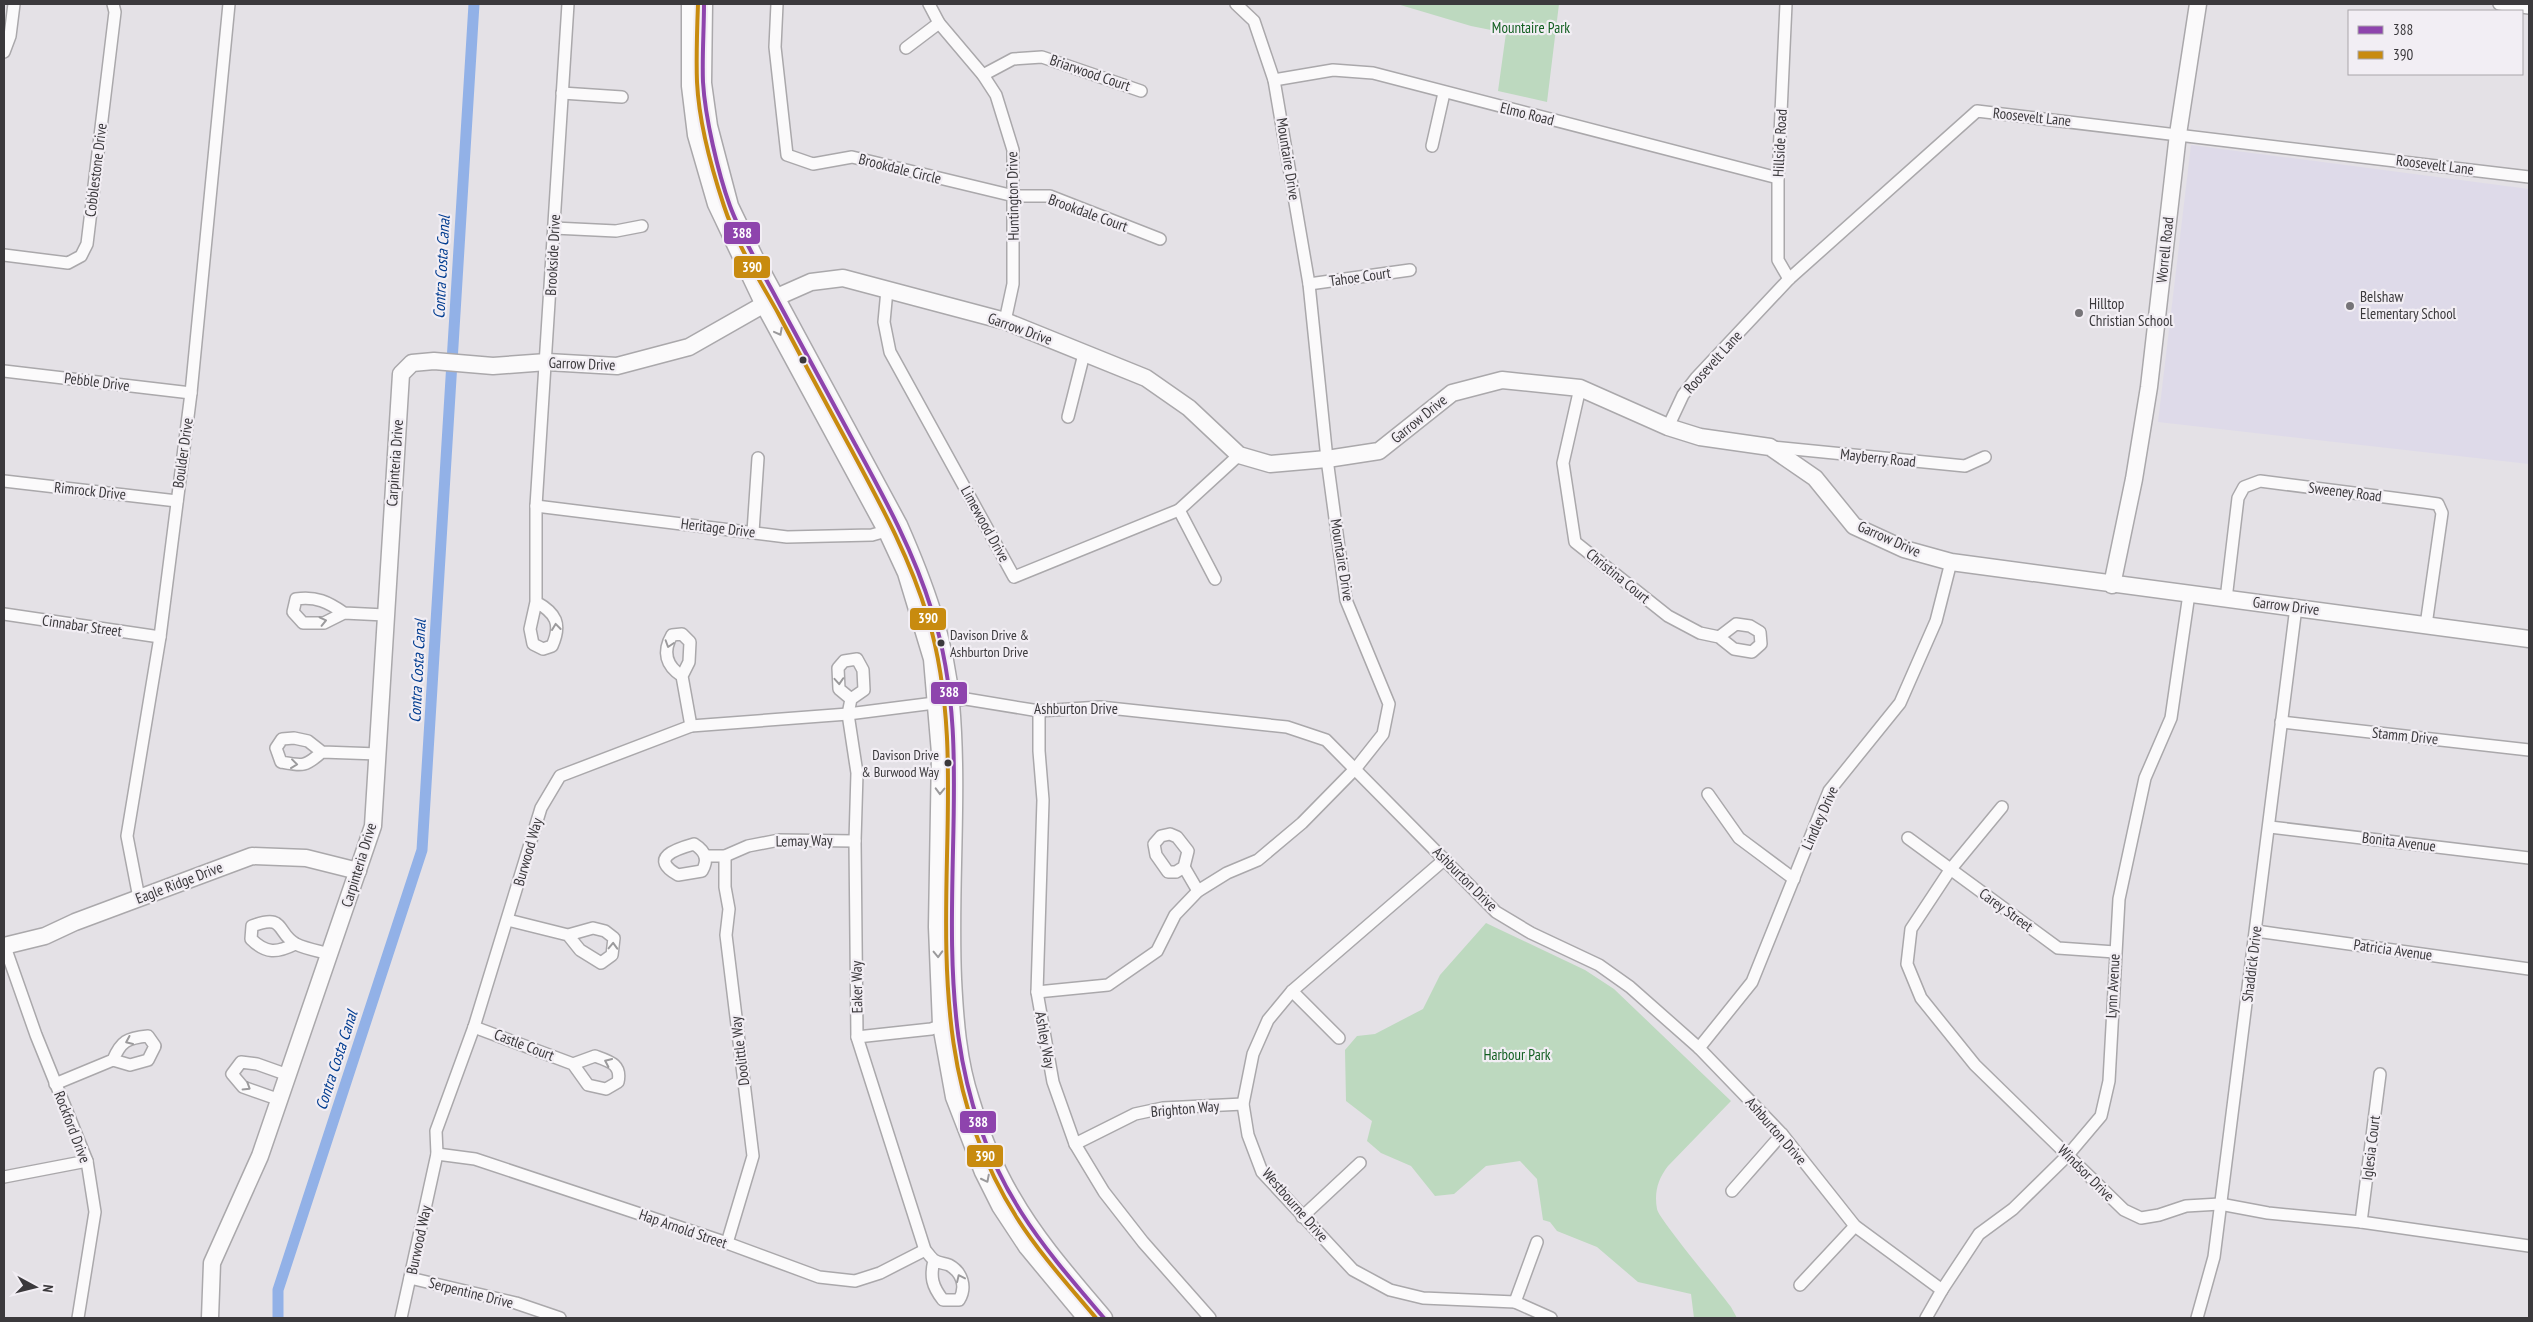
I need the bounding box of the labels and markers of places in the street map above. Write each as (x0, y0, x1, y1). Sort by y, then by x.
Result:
place label: Belshaw Elementary School (2360, 287, 2457, 323)
place label: Hilltop Christian School (2089, 294, 2173, 330)
marker: Belshaw Elementary School (2344, 300, 2356, 312)
marker: Hilltop Christian School (2073, 307, 2085, 319)
unlabelled marker (798, 355, 808, 365)
place label: Davison Drive & Ashburton Drive (950, 626, 1029, 661)
marker: Davison Drive & Ashburton Drive (936, 638, 946, 648)
place label: Davison Drive & Burwood Way (862, 746, 940, 781)
marker: Davison Drive & Burwood Way (943, 758, 953, 768)

